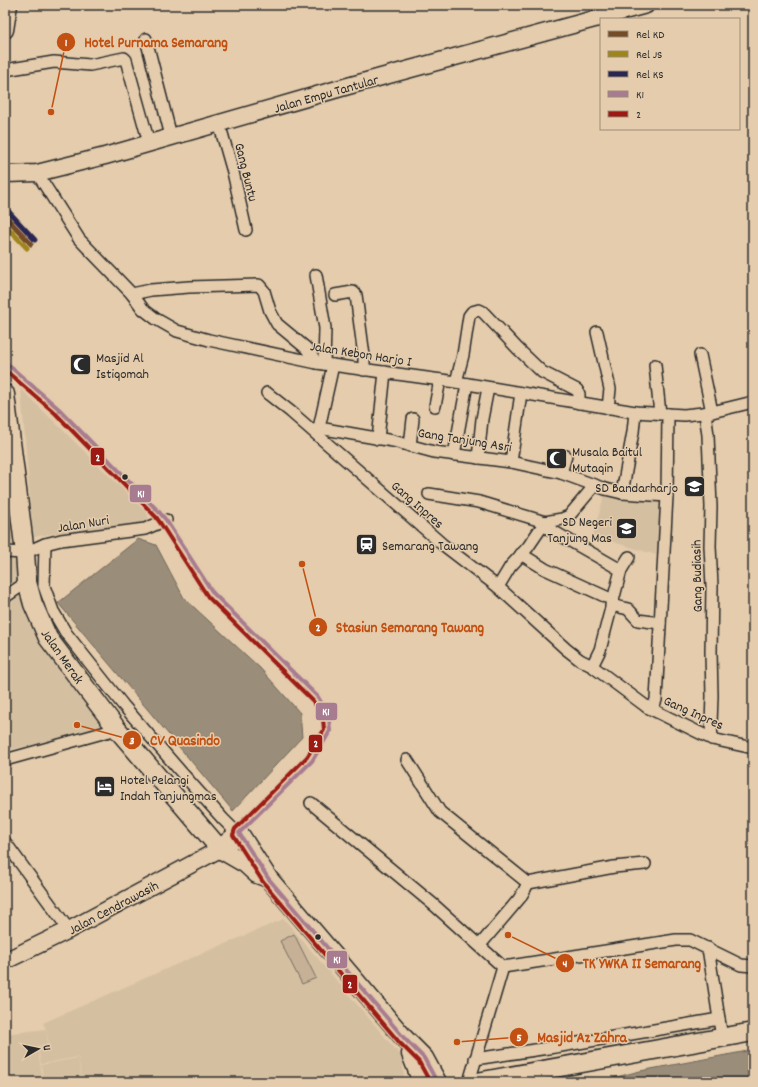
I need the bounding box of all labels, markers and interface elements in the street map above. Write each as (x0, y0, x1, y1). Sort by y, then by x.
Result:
legend (600, 18, 740, 130)
text: Rel KD (636, 27, 664, 44)
callout: Hotel Purnama Semarang (56, 29, 236, 56)
text: Hotel Purnama Semarang (84, 33, 228, 55)
text: 1 (65, 35, 68, 52)
text: Rel JS (636, 47, 662, 64)
text: Rel KS (636, 67, 664, 84)
street label: Jalan Empu Tantular (272, 70, 382, 119)
text: K1 (636, 87, 644, 104)
text: 2 (636, 107, 641, 124)
street label: Gang Buntu (228, 141, 262, 204)
street label: Jalan Kebon Harjo I (309, 337, 413, 373)
place label: Masjid Al Istiqomah (96, 349, 149, 385)
mosque icon: Masjid Al Istiqomah (67, 352, 93, 378)
street label: Gang Tanjung Asri (416, 424, 514, 458)
place label: Musala Baitul Mutaqin (572, 443, 643, 479)
mosque icon: Musala Baitul Mutaqin (543, 446, 569, 472)
line badge: 2 (90, 447, 105, 466)
text: 2 (96, 451, 101, 467)
unlabelled marker (120, 472, 130, 482)
school or university icon: SD Bandarharjo (681, 474, 707, 500)
street label: Gang Inpres (386, 477, 447, 534)
place label: SD Bandarharjo (595, 479, 678, 499)
line badge: K1 (129, 484, 152, 503)
text: K1 (137, 487, 145, 503)
street label: Jalan Nuri (56, 511, 111, 539)
place label: SD Negeri Tanjung Mas (547, 513, 612, 549)
school or university icon: SD Negeri Tanjung Mas (614, 516, 640, 542)
station icon: Semarang Tawang (354, 532, 380, 558)
place label: Semarang Tawang (382, 537, 478, 557)
street label: Gang Budiasih (687, 539, 709, 612)
callout: Stasiun Semarang Tawang (308, 613, 492, 640)
text: Stasiun Semarang Tawang (336, 618, 485, 640)
text: 2 (315, 620, 321, 637)
street label: Jalan Merak (35, 626, 88, 689)
street label: Gang Inpres (660, 692, 727, 736)
line badge: K1 (315, 702, 338, 721)
text: K1 (322, 705, 330, 721)
callout: CV Quasindo (122, 726, 228, 753)
text: CV Quasindo (150, 731, 220, 753)
text: 3 (129, 733, 135, 750)
line badge: 2 (308, 734, 323, 753)
text: 2 (314, 737, 319, 753)
place label: Hotel Pelangi Indah Tanjungmas (120, 771, 217, 807)
hotel icon: Hotel Pelangi Indah Tanjungmas (91, 774, 117, 800)
street label: Jalan Cendrawasih (65, 877, 163, 941)
unlabelled marker (313, 932, 323, 942)
callout: TK YWKA II Semarang (555, 949, 710, 976)
line badge: K1 (326, 950, 348, 969)
text: K1 (333, 953, 341, 969)
text: TK YWKA II Semarang (583, 954, 702, 976)
text: 4 (563, 956, 568, 973)
line badge: 2 (342, 974, 358, 994)
text: 2 (348, 978, 353, 994)
callout: Masjid Az Zahra (509, 1023, 634, 1050)
text: Masjid Az Zahra (537, 1028, 628, 1050)
north arrow (18, 1029, 58, 1069)
text: 5 (516, 1030, 522, 1047)
text: U (38, 1044, 54, 1052)

